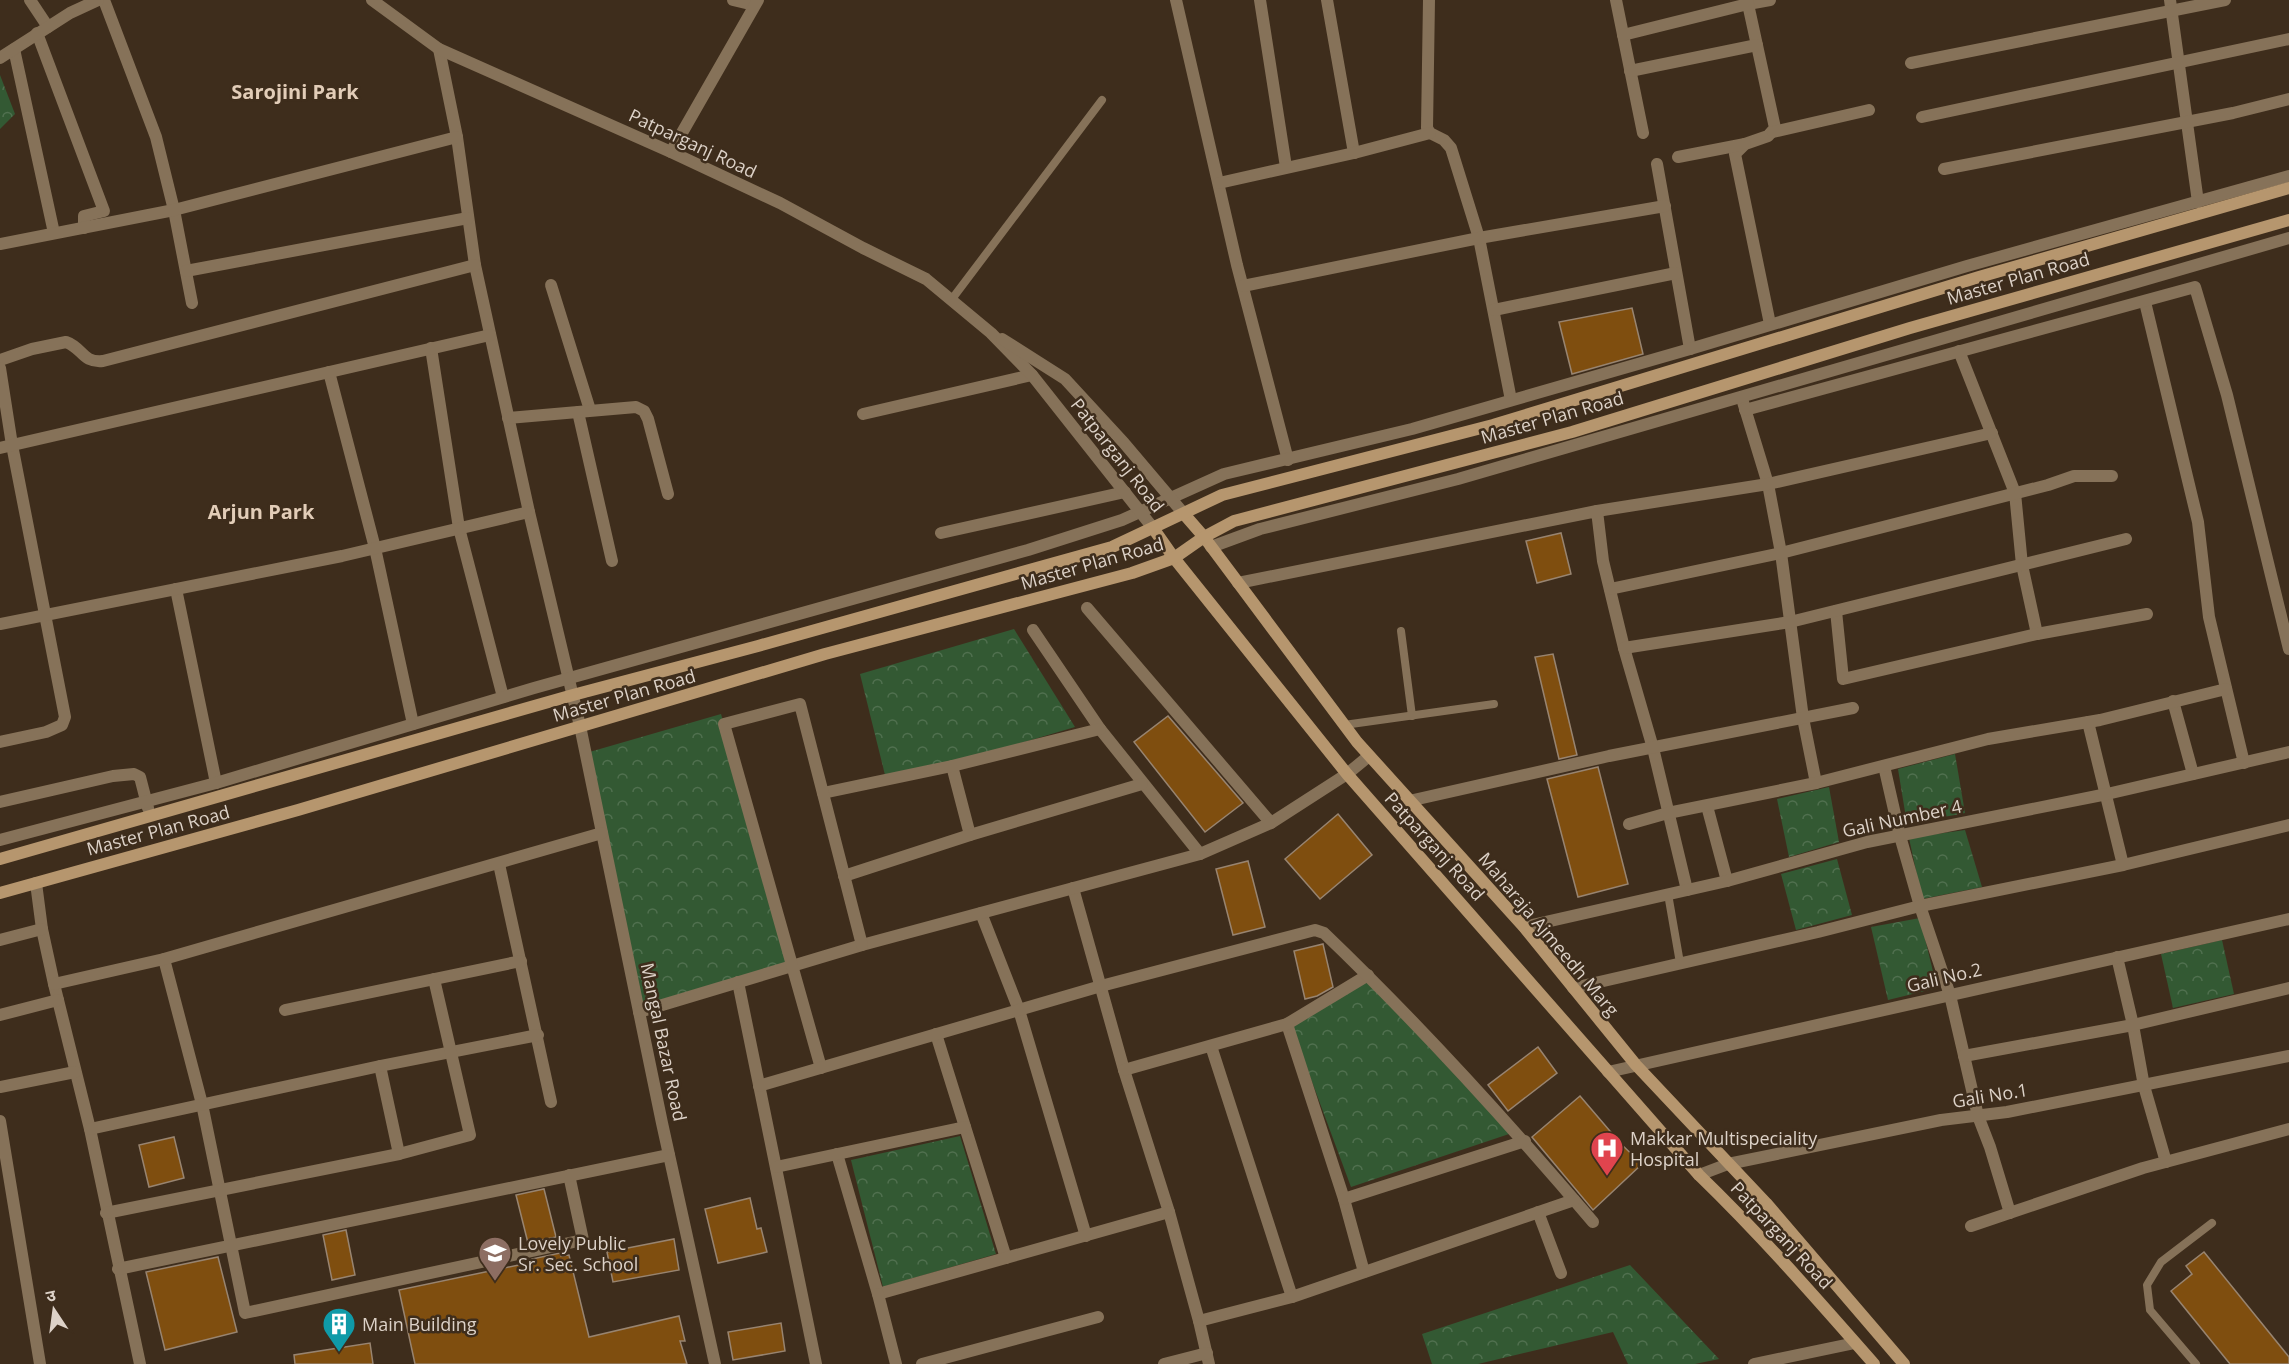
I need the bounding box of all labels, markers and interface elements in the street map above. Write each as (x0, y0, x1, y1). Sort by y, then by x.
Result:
district label: Sarojini Park (231, 78, 359, 105)
street label: Patparganj Road (625, 103, 761, 183)
street label: Master Plan Road (1944, 246, 2092, 310)
street label: Master Plan Road (1478, 385, 1626, 449)
street label: Patparganj Road (1066, 393, 1170, 517)
district label: Arjun Park (208, 498, 315, 525)
street label: Master Plan Road (1018, 531, 1166, 595)
street label: Master Plan Road (550, 663, 698, 727)
street label: Patparganj Road (1380, 786, 1490, 906)
street label: Gali Number 4 (1840, 794, 1964, 842)
street label: Master Plan Road (84, 799, 232, 861)
street label: Maharaja Ajmeedh Marg (1473, 847, 1625, 1021)
street label: Gali No.2 (1904, 957, 1984, 997)
street label: Mangal Bazar Road (635, 961, 693, 1123)
street label: Gali No.1 (1950, 1077, 2030, 1113)
place label: Makkar Multispeciality Hospital (1630, 1126, 1818, 1171)
hospital icon: Makkar Multispeciality Hospital (1589, 1130, 1625, 1177)
street label: Patparganj Road (1726, 1176, 1838, 1294)
place label: Lovely Public Sr. Sec. School (518, 1231, 638, 1276)
school or university icon: Lovely Public Sr. Sec. School (477, 1235, 513, 1282)
north arrow (24, 1280, 84, 1340)
text: उ (44, 1283, 58, 1307)
building icon: Main Building (321, 1306, 357, 1353)
place label: Main Building (362, 1312, 477, 1336)

